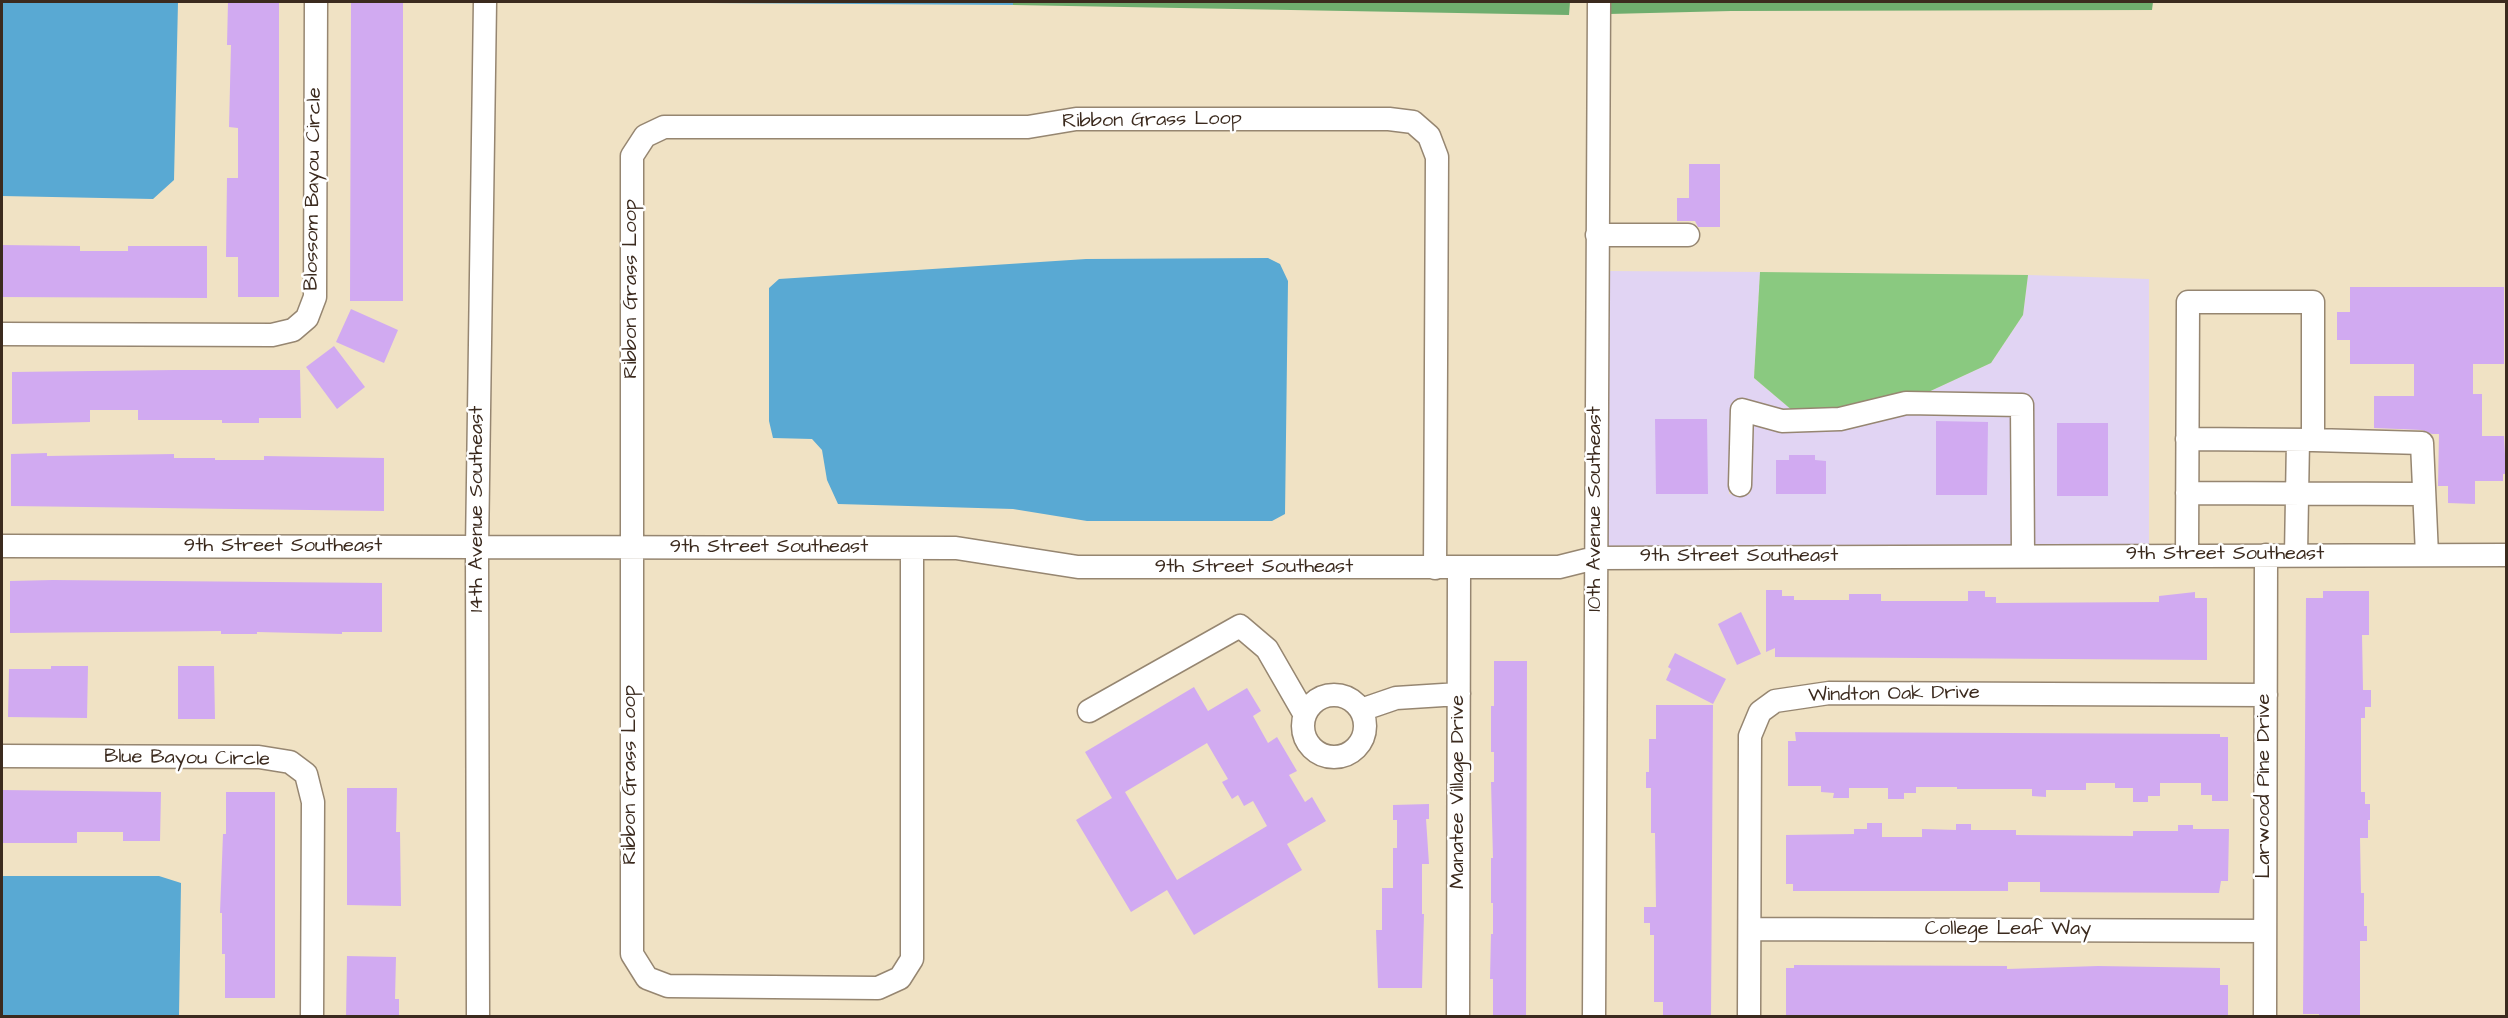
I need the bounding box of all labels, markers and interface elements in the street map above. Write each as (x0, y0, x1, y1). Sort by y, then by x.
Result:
street label: Blossom Bayou Circle (300, 87, 328, 291)
street label: Ribbon Grass Loop (1062, 107, 1242, 135)
street label: Ribbon Grass Loop (620, 199, 644, 379)
street label: 14th Avenue Southeast (466, 406, 490, 612)
street label: 10th Avenue Southeast (1584, 406, 1608, 612)
street label: 9th Street Southeast (184, 535, 382, 559)
street label: 9th Street Southeast (670, 536, 868, 560)
street label: 9th Street Southeast (2126, 543, 2324, 567)
street label: 9th Street Southeast (1640, 545, 1838, 569)
street label: 9th Street Southeast (1155, 556, 1353, 580)
street label: Windton Oak Drive (1808, 682, 1980, 708)
street label: Ribbon Grass Loop (619, 685, 643, 865)
street label: Larwood Pine Drive (2253, 694, 2277, 878)
street label: Manatee Village Drive (1447, 695, 1471, 889)
street label: Blue Bayou Circle (104, 746, 270, 772)
street label: College Leaf Way (1925, 918, 2091, 942)

